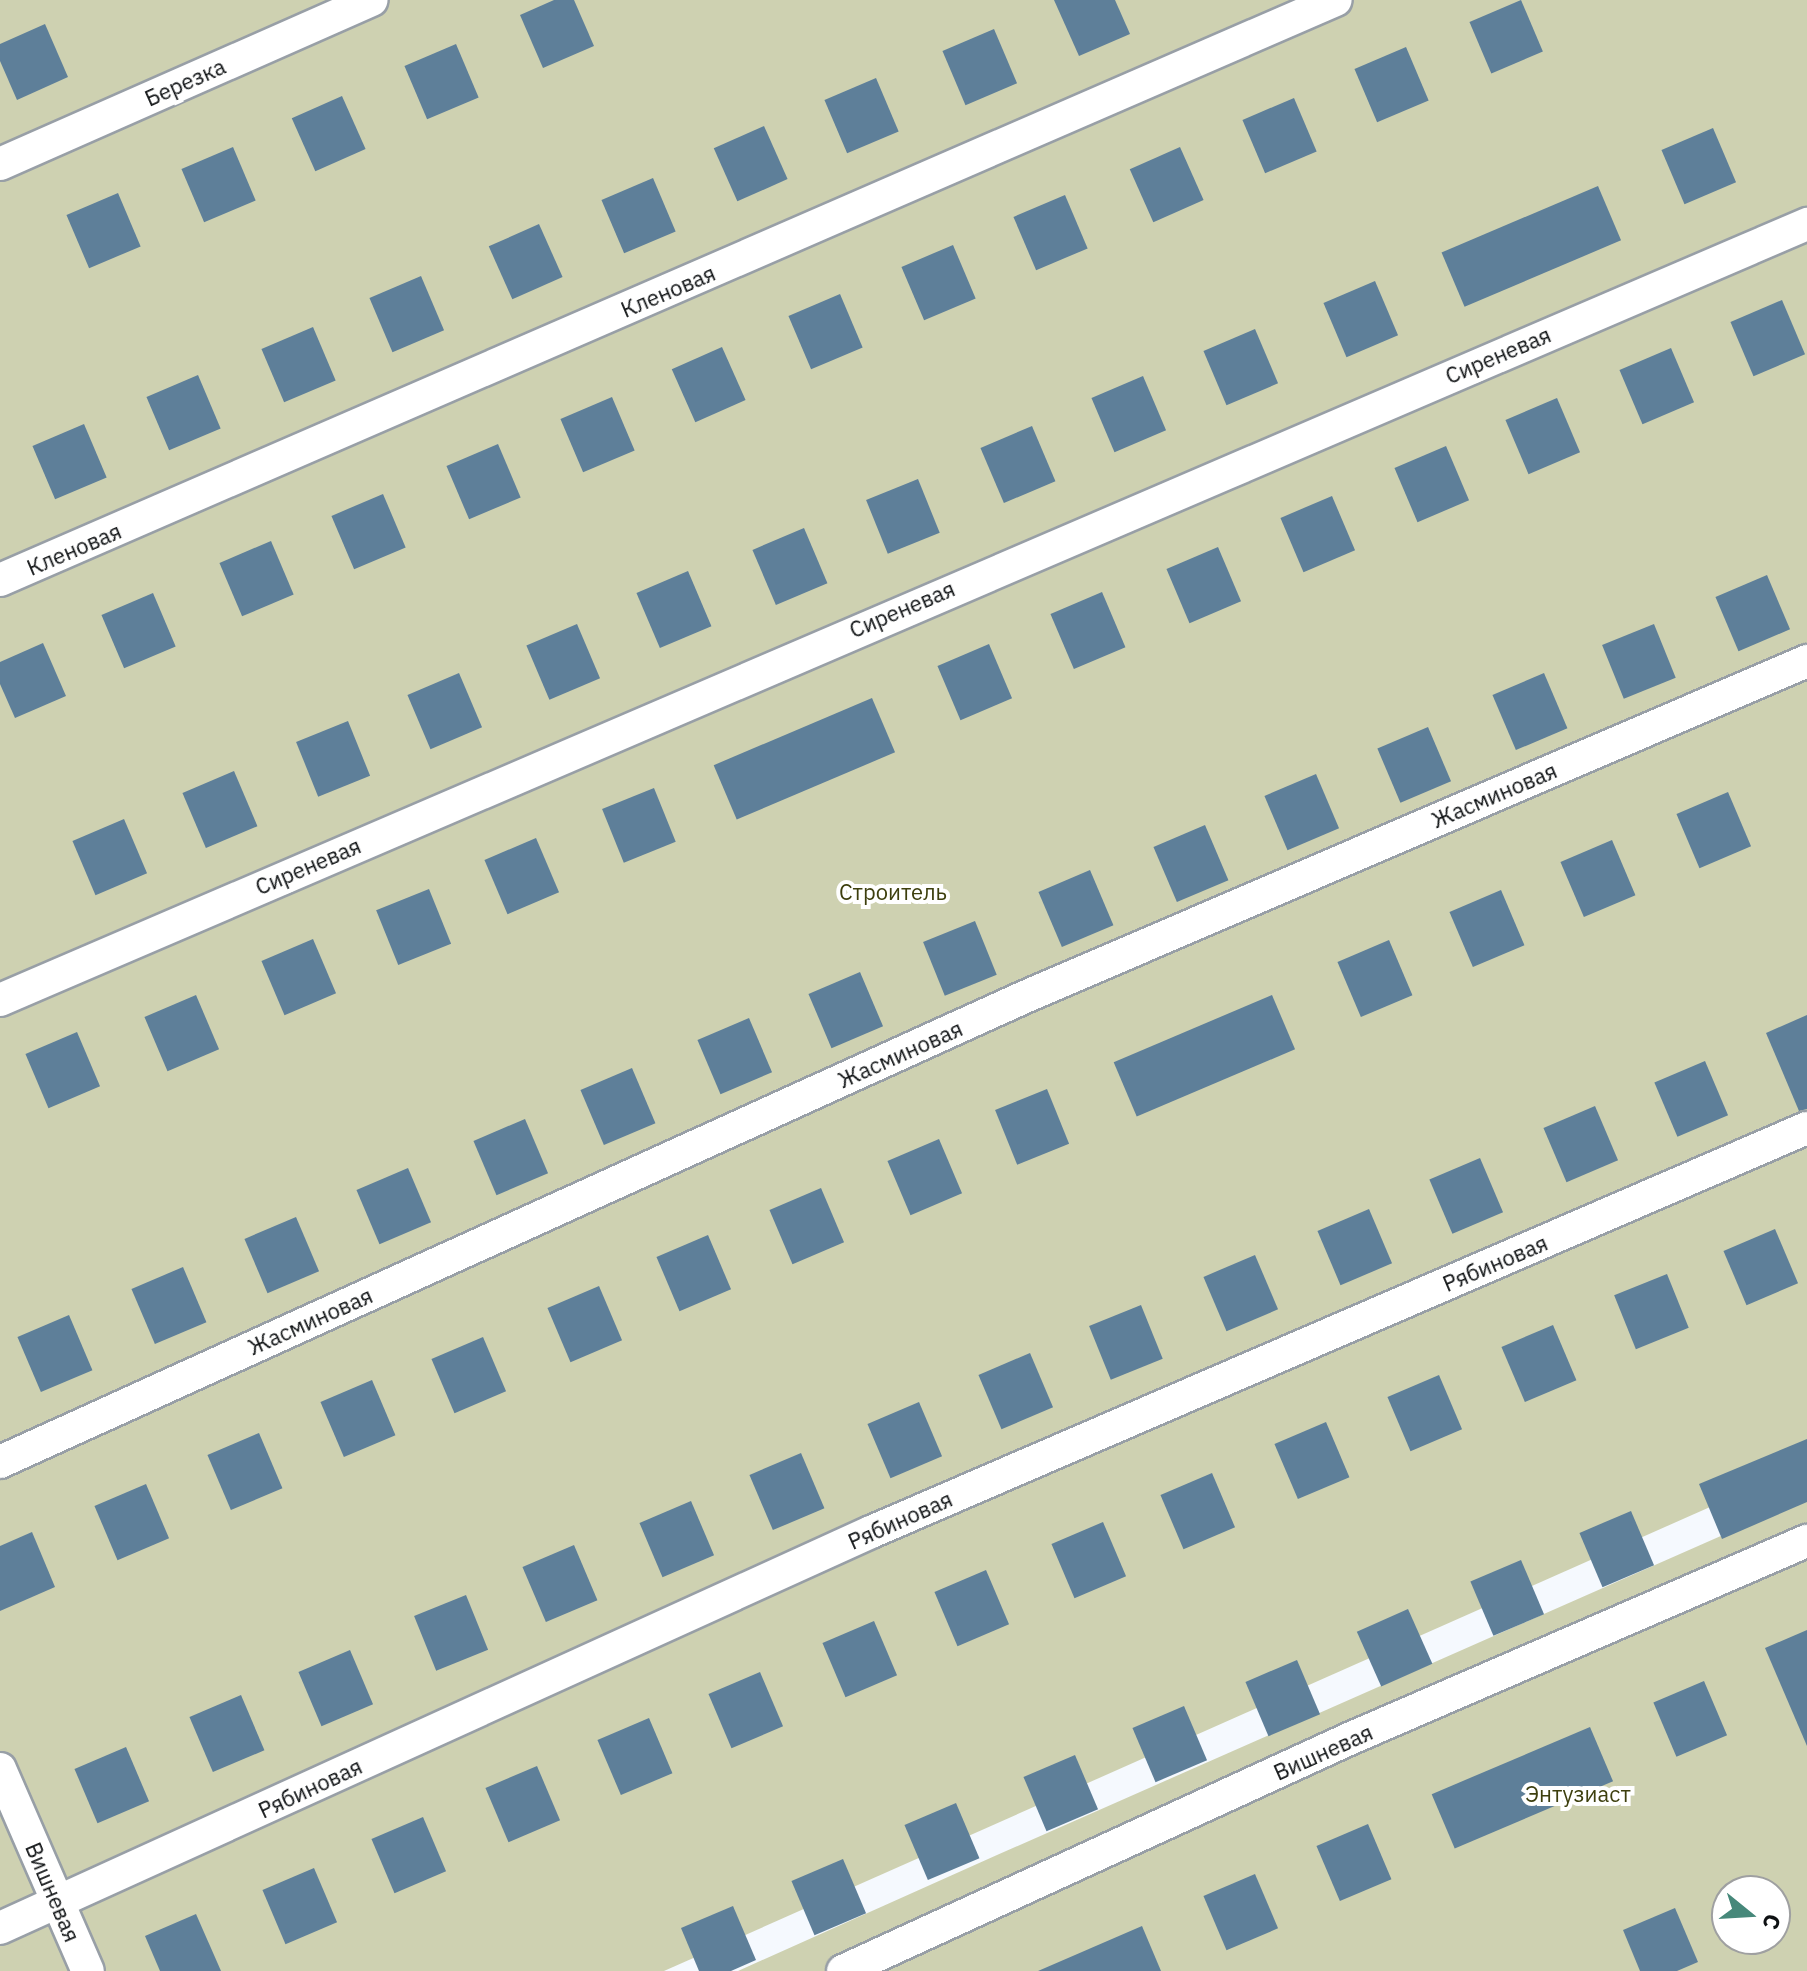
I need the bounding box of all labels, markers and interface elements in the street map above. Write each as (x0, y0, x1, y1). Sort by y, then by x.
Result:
street label: Березка (141, 53, 229, 111)
street label: Кленовая (617, 259, 719, 323)
street label: Сиреневая (1441, 321, 1555, 389)
street label: Кленовая (23, 517, 125, 581)
street label: Сиреневая (845, 575, 959, 643)
street label: Жасминовая (1427, 757, 1561, 833)
street label: Сиреневая (251, 832, 365, 900)
park label: Строитель (839, 879, 947, 905)
street label: Жасминовая (834, 1015, 966, 1093)
street label: Рябиновая (1439, 1229, 1551, 1297)
street label: Жасминовая (244, 1282, 376, 1360)
street label: Рябиновая (844, 1485, 956, 1555)
street label: Вишневая (1269, 1718, 1377, 1786)
street label: Рябиновая (254, 1753, 366, 1823)
park label: Энтузиаст (1525, 1781, 1631, 1807)
street label: Вишневая (20, 1838, 86, 1946)
north arrow (1711, 1875, 1791, 1955)
text: С (1756, 1911, 1788, 1933)

